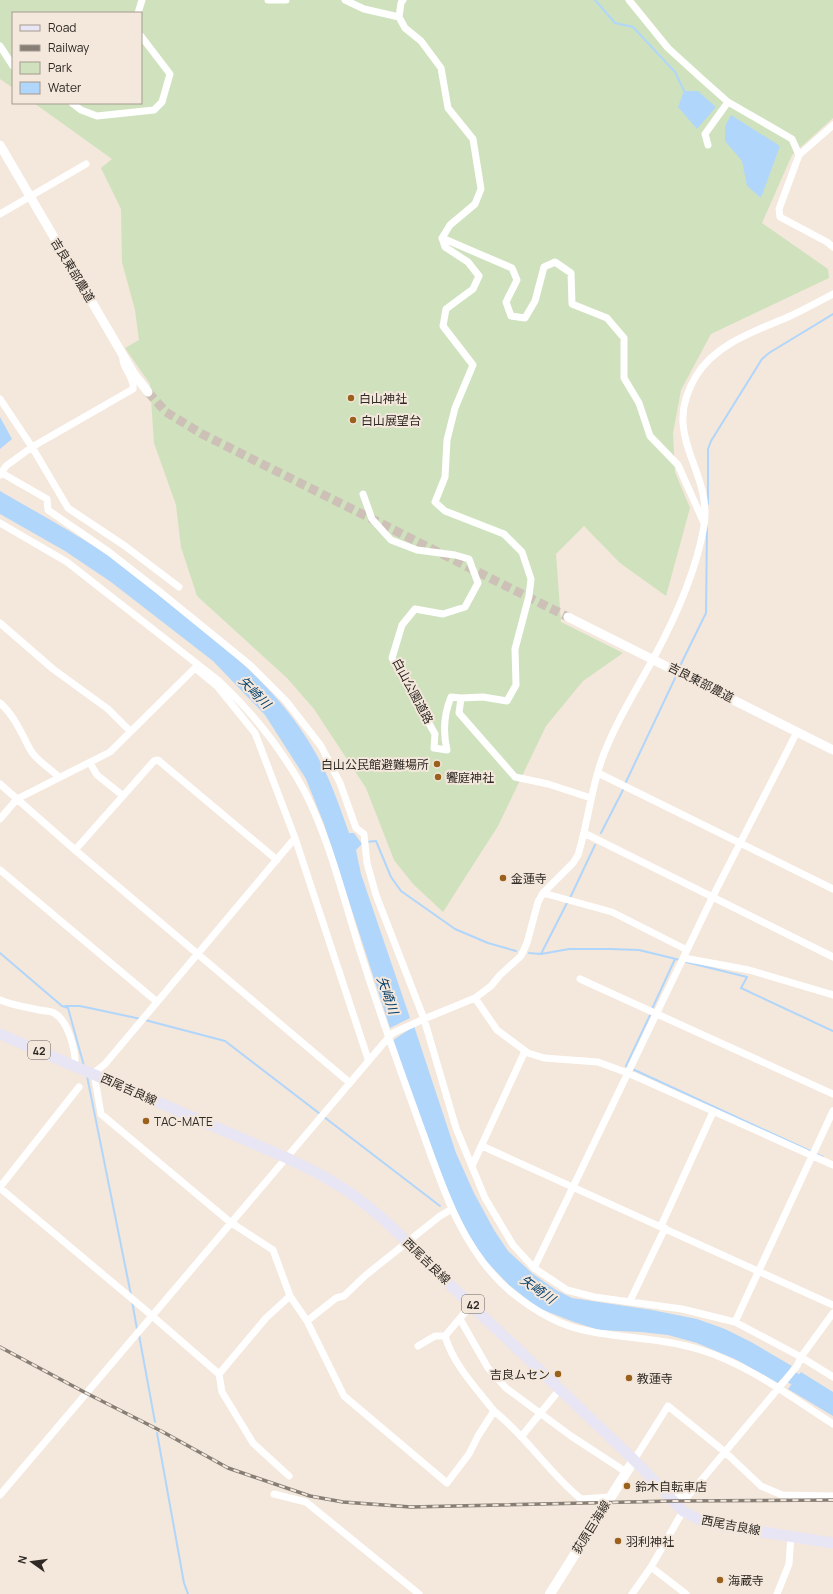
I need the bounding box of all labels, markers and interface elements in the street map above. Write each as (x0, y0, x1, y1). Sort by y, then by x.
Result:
legend (12, 12, 142, 104)
text: Road (48, 19, 76, 36)
text: Railway (48, 39, 90, 56)
text: Park (48, 59, 73, 76)
text: Water (48, 79, 82, 96)
street label: 吉良東部農道 (47, 235, 99, 305)
place label: 白山神社 (359, 390, 407, 407)
marker: 白山神社 (346, 393, 356, 403)
place label: 白山展望台 (361, 412, 421, 429)
marker: 白山展望台 (348, 415, 358, 425)
street label: 白山公園道路 (389, 655, 437, 727)
street label: 吉良東部農道 (665, 658, 737, 706)
water label: 矢崎川 (235, 672, 277, 714)
place label: 白山公民館避難場所 (321, 756, 429, 773)
marker: 白山公民館避難場所 (432, 759, 442, 769)
place label: 饗庭神社 (446, 769, 494, 786)
marker: 饗庭神社 (433, 772, 443, 782)
place label: 金蓮寺 (511, 870, 547, 887)
marker: 金蓮寺 (498, 873, 508, 883)
water label: 矢崎川 (373, 974, 404, 1018)
road number: 42 (28, 1041, 50, 1059)
street label: 西尾吉良線 (98, 1069, 160, 1109)
place label: TAC-MATE (154, 1113, 213, 1130)
marker: TAC-MATE (141, 1116, 151, 1126)
street label: 西尾吉良線 (400, 1234, 454, 1288)
water label: 矢崎川 (517, 1270, 561, 1309)
road number: 42 (462, 1295, 484, 1313)
place label: 吉良ムセン (490, 1366, 550, 1383)
marker: 吉良ムセン (553, 1369, 563, 1379)
place label: 教蓮寺 (637, 1370, 673, 1387)
marker: 教蓮寺 (624, 1373, 634, 1383)
place label: 鈴木自転車店 (635, 1478, 707, 1495)
marker: 鈴木自転車店 (622, 1481, 632, 1491)
street label: 荻原巨海線 (568, 1497, 614, 1557)
street label: 西尾吉良線 (700, 1511, 762, 1539)
place label: 羽利神社 (626, 1533, 674, 1550)
marker: 羽利神社 (613, 1536, 623, 1546)
north arrow (12, 1542, 52, 1582)
text: N (14, 1554, 30, 1565)
place label: 海蔵寺 (728, 1572, 764, 1589)
marker: 海蔵寺 (715, 1575, 725, 1585)

